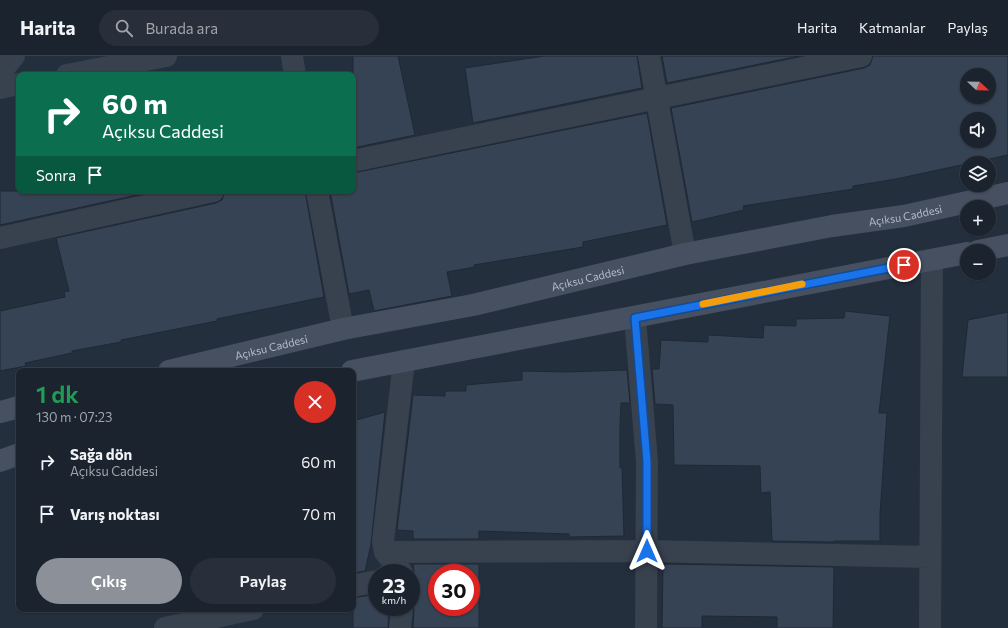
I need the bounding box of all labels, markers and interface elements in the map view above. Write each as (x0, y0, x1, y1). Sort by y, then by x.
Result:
search box (99, 10, 379, 46)
text: Harita (20, 16, 75, 39)
icon: search (113, 17, 135, 39)
text: Burada ara (145, 19, 218, 37)
text: Harita (797, 19, 837, 36)
text: Katmanlar (859, 19, 926, 36)
text: Paylaş (948, 19, 988, 36)
north arrow (960, 68, 996, 104)
map controls (960, 68, 996, 280)
text: 60 m (102, 86, 168, 120)
icon: right (36, 88, 88, 140)
button: sound (960, 112, 996, 148)
text: Açıksu Caddesi (102, 120, 224, 142)
button: layers (960, 156, 996, 192)
icon: arrive (84, 164, 106, 186)
text: Sonra (36, 166, 76, 184)
button: + (960, 200, 996, 236)
street label: Açıksu Caddesi (868, 201, 943, 227)
button: − (960, 244, 996, 280)
pin (887, 248, 921, 282)
icon: arrive (893, 254, 915, 276)
street label: Açıksu Caddesi (550, 262, 625, 292)
street label: Açıksu Caddesi (233, 331, 309, 361)
text: 1 dk (36, 379, 79, 408)
button: close (294, 381, 336, 423)
text: 130 m · 07:23 (36, 409, 112, 425)
text: Sağa dön (70, 445, 132, 463)
icon: right (36, 451, 58, 473)
text: 60 m (301, 453, 336, 471)
text: Açıksu Caddesi (70, 463, 158, 479)
icon: arrive (36, 503, 58, 525)
text: Varış noktası (70, 505, 160, 523)
text: 70 m (302, 505, 336, 523)
position arrow (626, 530, 668, 572)
button: Çıkış (36, 558, 182, 604)
button: Paylaş (190, 558, 336, 604)
speed limit sign: 30 (428, 564, 480, 616)
text: 23 (382, 573, 406, 597)
text: km/h (382, 594, 406, 606)

